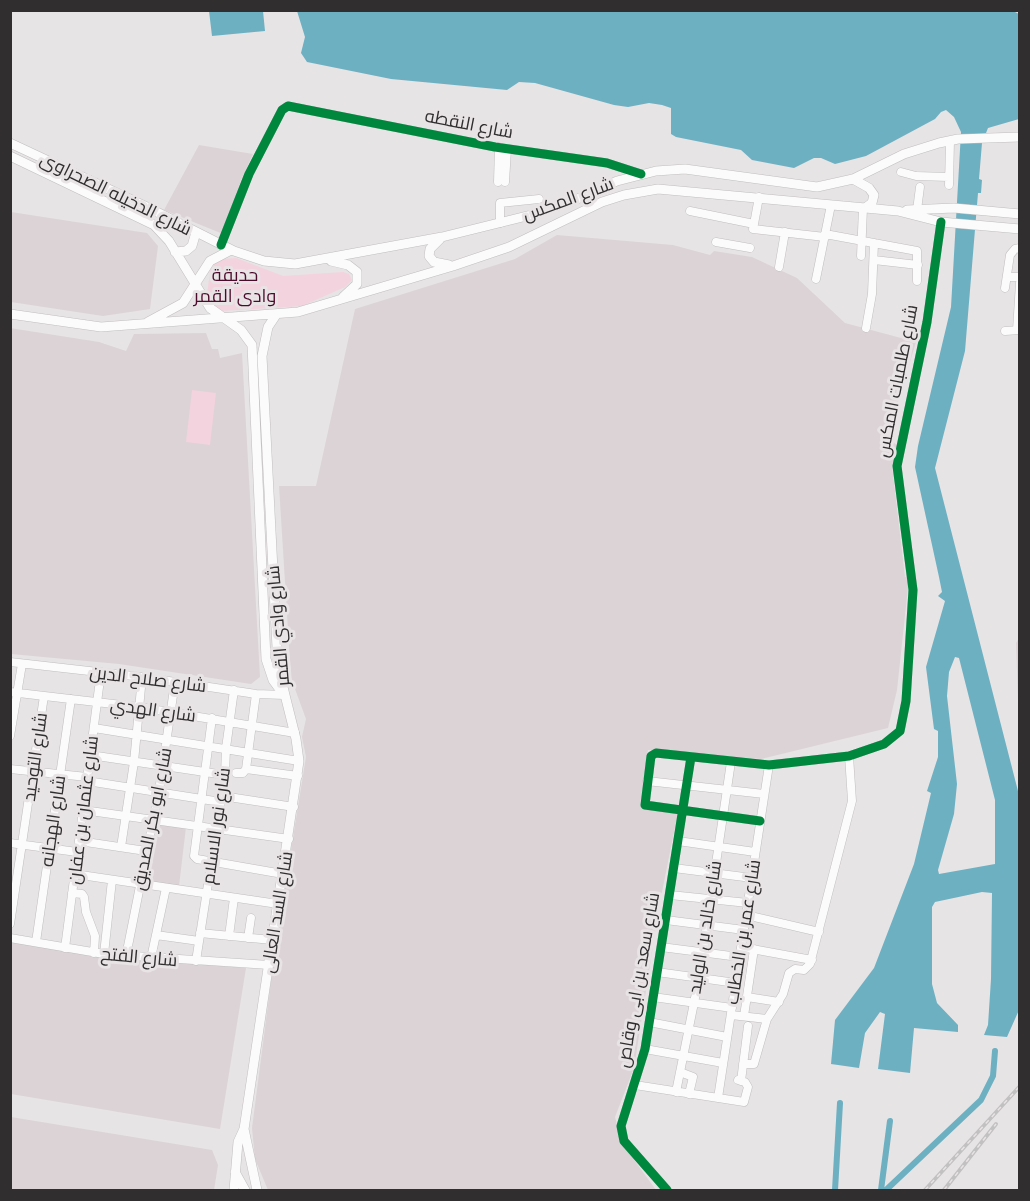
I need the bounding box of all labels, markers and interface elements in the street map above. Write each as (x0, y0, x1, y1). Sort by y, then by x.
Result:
street label: شارع النقطه (423, 105, 515, 143)
street label: شارع الدخيله الصحراوى (37, 148, 195, 240)
street label: شارع المكس (520, 173, 616, 225)
park label: حديقة وادى القمر (194, 264, 276, 306)
street label: شارع طلمبات المكس (872, 303, 922, 459)
street label: شارع وادي القمر (262, 565, 294, 687)
street label: شارع صلاح الدين (89, 661, 207, 697)
street label: شارع الهدي (109, 693, 197, 727)
street label: شارع التوحيد (18, 711, 52, 803)
street label: شارع عثمان بن عفان (63, 735, 103, 885)
street label: شارع ابو بكر الصديق (128, 746, 176, 892)
street label: شارع نور الاسلام (197, 766, 235, 886)
street label: شارع الهجانه (36, 774, 70, 868)
street label: شارع السد العالى (257, 850, 297, 974)
street label: شارع عمر بن الخطاب (721, 858, 765, 1006)
street label: شارع خالد بن الوليد (684, 859, 726, 995)
street label: شارع سعد بن ابى وقاص (612, 891, 664, 1069)
street label: شارع الفتح (100, 943, 178, 971)

